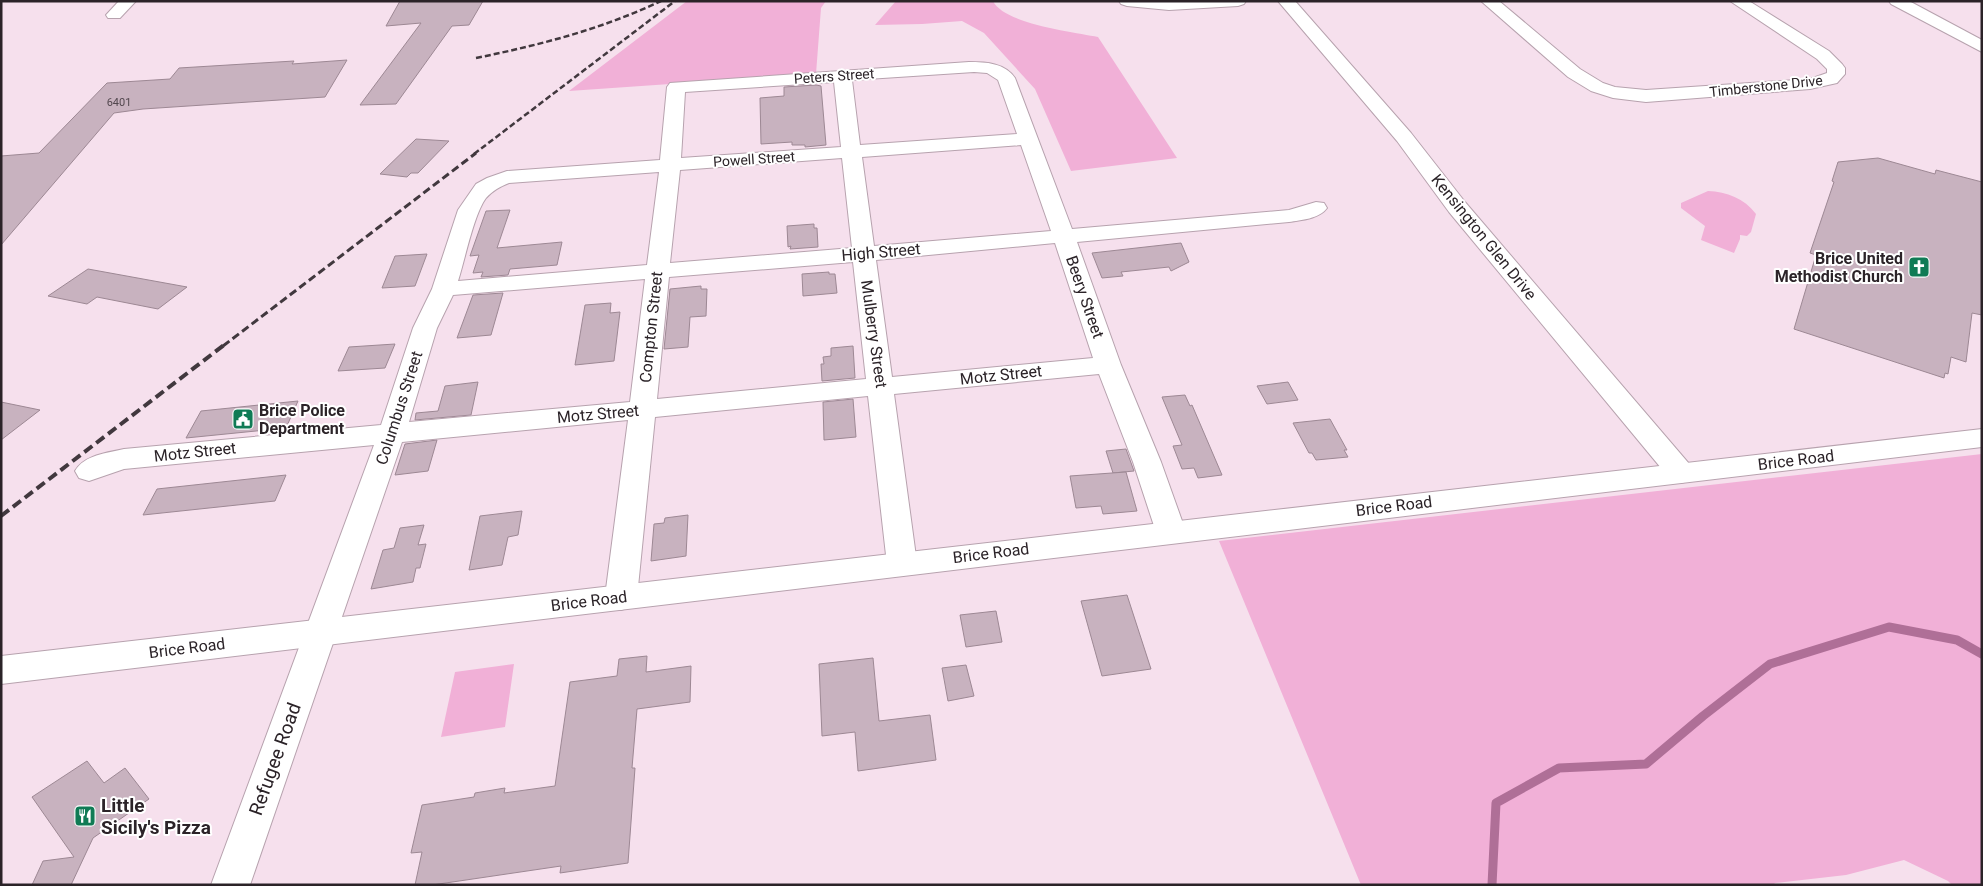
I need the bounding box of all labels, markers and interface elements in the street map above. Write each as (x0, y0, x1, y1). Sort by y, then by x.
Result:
street label: Peters Street (793, 65, 875, 87)
street label: Timberstone Drive (1709, 72, 1823, 100)
house number: 6401 (107, 96, 131, 109)
street label: Powell Street (713, 148, 796, 170)
street label: Kensington Glen Drive (1427, 170, 1541, 304)
street label: High Street (841, 239, 921, 265)
place label: Brice United Methodist Church (1775, 249, 1903, 286)
street label: Beery Street (1062, 253, 1108, 341)
church icon: Brice United Methodist Church (1907, 255, 1931, 279)
street label: Compton Street (636, 270, 666, 384)
street label: Mulberry Street (857, 279, 891, 389)
street label: Columbus Street (372, 349, 426, 467)
street label: Motz Street (959, 361, 1043, 389)
place label: Brice Police Department (259, 401, 345, 438)
street label: Motz Street (556, 401, 640, 427)
public building icon: Brice Police Department (231, 407, 255, 431)
street label: Motz Street (153, 438, 237, 466)
street label: Brice Road (1757, 446, 1835, 474)
street label: Brice Road (1355, 492, 1433, 520)
street label: Brice Road (952, 539, 1030, 567)
street label: Brice Road (550, 587, 628, 615)
street label: Brice Road (148, 634, 226, 662)
street label: Refugee Road (244, 700, 306, 818)
place label: Little Sicily's Pizza (101, 794, 211, 839)
restaurant icon: Little Sicily's Pizza (73, 804, 97, 828)

